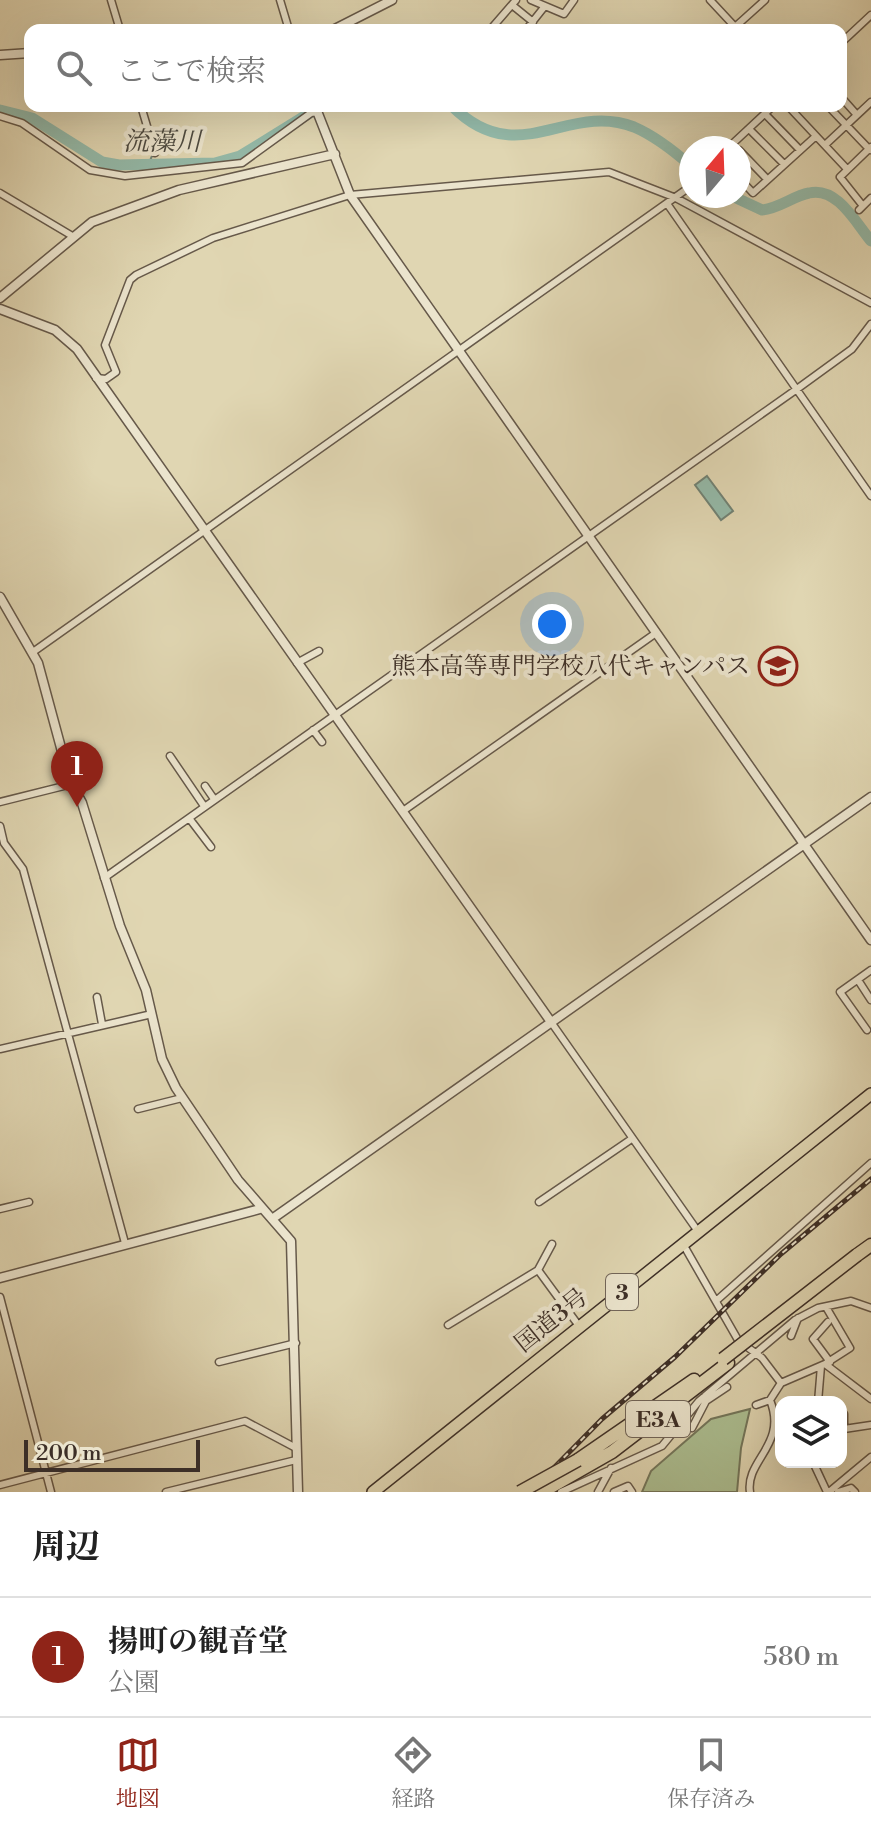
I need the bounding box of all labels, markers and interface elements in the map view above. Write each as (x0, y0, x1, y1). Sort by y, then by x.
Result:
search box (24, 24, 847, 112)
icon: search (52, 46, 96, 90)
text: ここで検索 (116, 53, 266, 91)
water label: 流藻川 (123, 126, 204, 158)
north arrow (679, 136, 751, 208)
your location (532, 604, 572, 644)
school or university icon: 熊本高等専門学校八代キャンパス (757, 645, 799, 687)
place label: 熊本高等専門学校八代キャンパス (392, 652, 750, 682)
pin: 1 (51, 741, 103, 807)
road number: 3 (606, 1274, 638, 1310)
street label: 国道3号 (509, 1282, 594, 1359)
map controls (775, 1396, 847, 1468)
button: layers (775, 1396, 847, 1468)
road number: E3A (626, 1401, 690, 1437)
scale bar (24, 1436, 200, 1472)
text: 200 m (36, 1440, 102, 1467)
text: 周辺 (32, 1527, 100, 1569)
text: 揚町の観音堂 (108, 1623, 288, 1661)
text: 1 (52, 1641, 64, 1673)
text: 580 m (763, 1641, 839, 1673)
text: 公園 (108, 1667, 160, 1699)
tab: 地図 (116, 1733, 160, 1813)
tab: 経路 (391, 1733, 435, 1813)
tab: 保存済み (667, 1733, 755, 1813)

